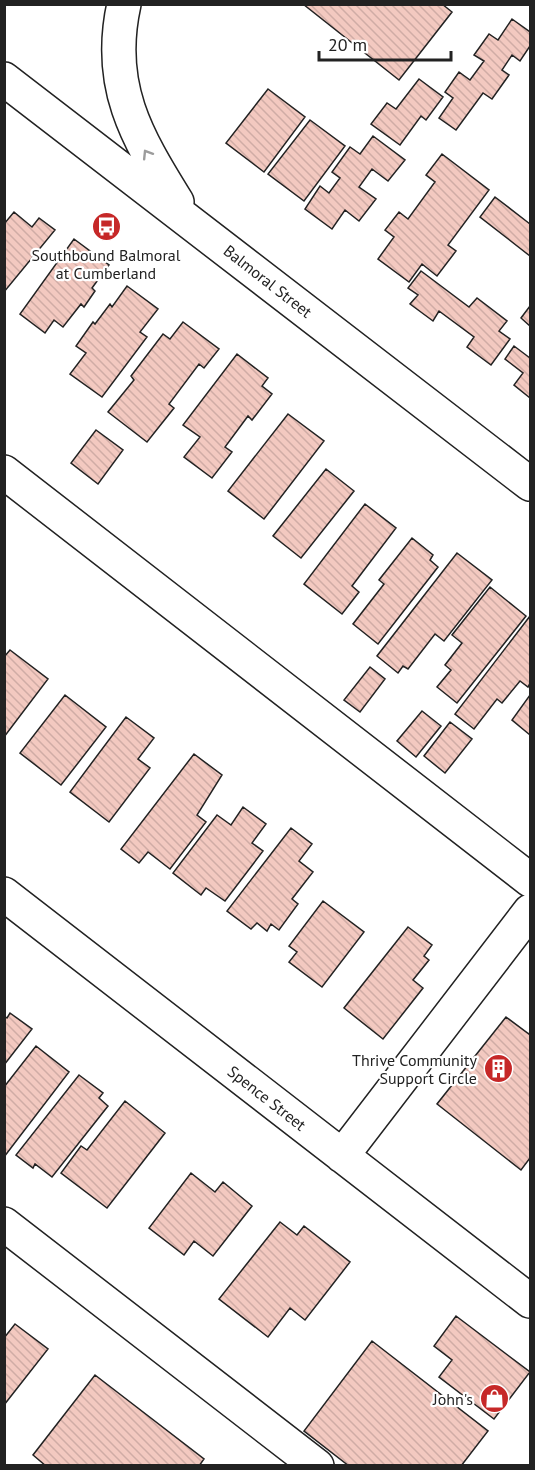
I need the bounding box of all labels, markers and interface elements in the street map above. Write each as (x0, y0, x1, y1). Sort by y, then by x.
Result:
scale bar (319, 24, 451, 62)
text: 20 m (328, 33, 367, 56)
one-way arrow (143, 150, 155, 160)
bus stop icon: Southbound Balmoral at Cumberland (90, 211, 122, 243)
street label: Balmoral Street (220, 240, 317, 322)
place label: Southbound Balmoral at Cumberland (32, 245, 181, 283)
place label: Thrive Community Support Circle (352, 1050, 478, 1088)
building icon: Thrive Community Support Circle (482, 1053, 514, 1085)
street label: Spence Street (224, 1061, 311, 1135)
shop icon: John's (478, 1383, 510, 1415)
place label: John's (432, 1389, 473, 1409)

